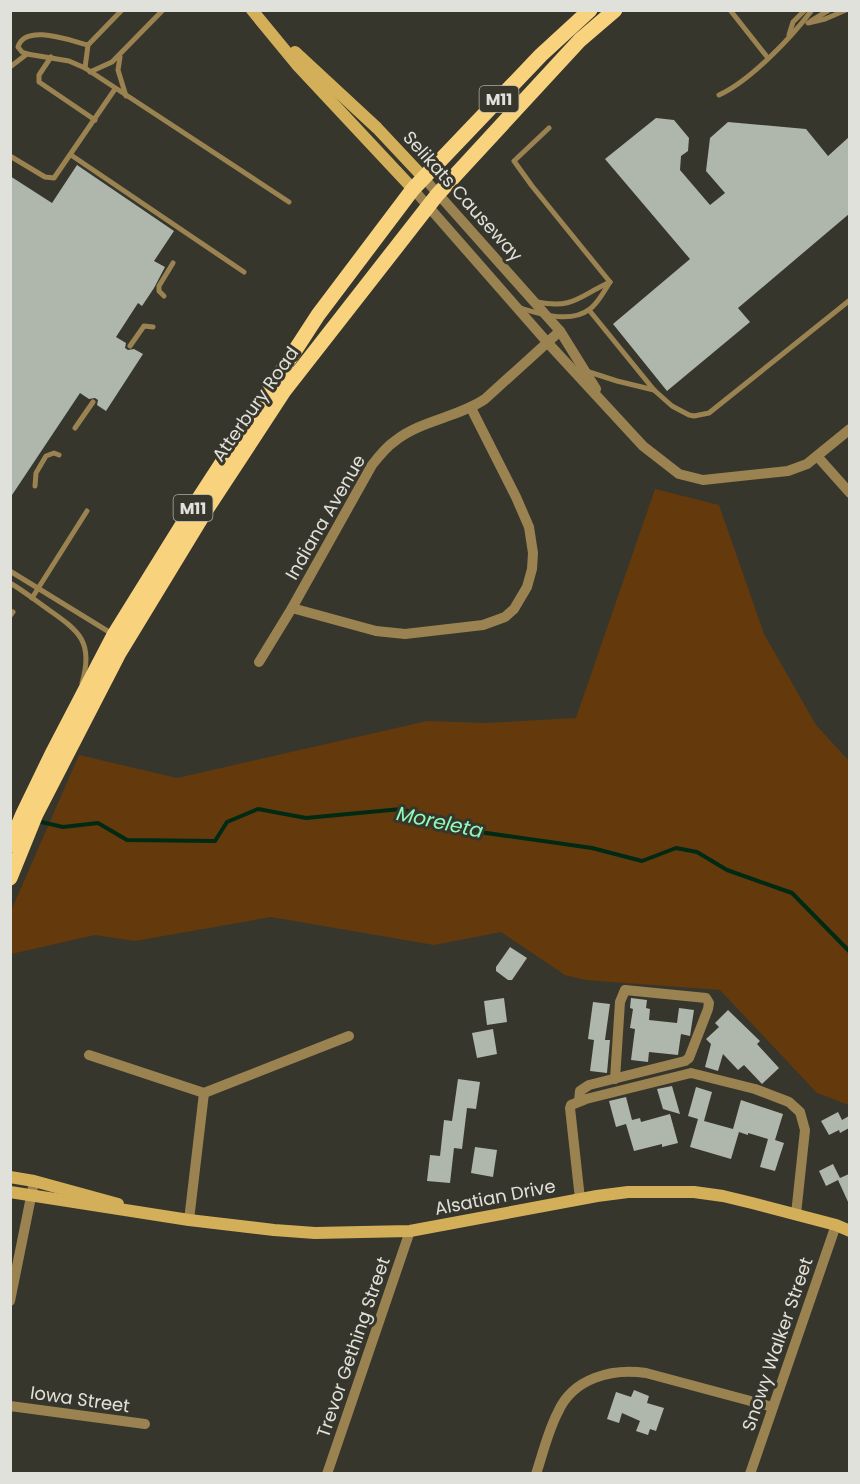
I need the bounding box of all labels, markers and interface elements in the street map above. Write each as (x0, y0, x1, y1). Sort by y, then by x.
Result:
road number: M11 (480, 86, 518, 112)
street label: Selikats Causeway (398, 125, 528, 267)
street label: Atterbury Road (206, 341, 304, 467)
street label: Indiana Avenue (279, 450, 371, 584)
road number: M11 (174, 495, 212, 521)
water label: Moreleta (394, 799, 486, 845)
street label: Alsatian Drive (432, 1173, 558, 1221)
street label: Trevor Gething Street (310, 1253, 396, 1441)
street label: Snowy Walker Street (736, 1254, 818, 1434)
street label: Iowa Street (29, 1380, 131, 1418)

